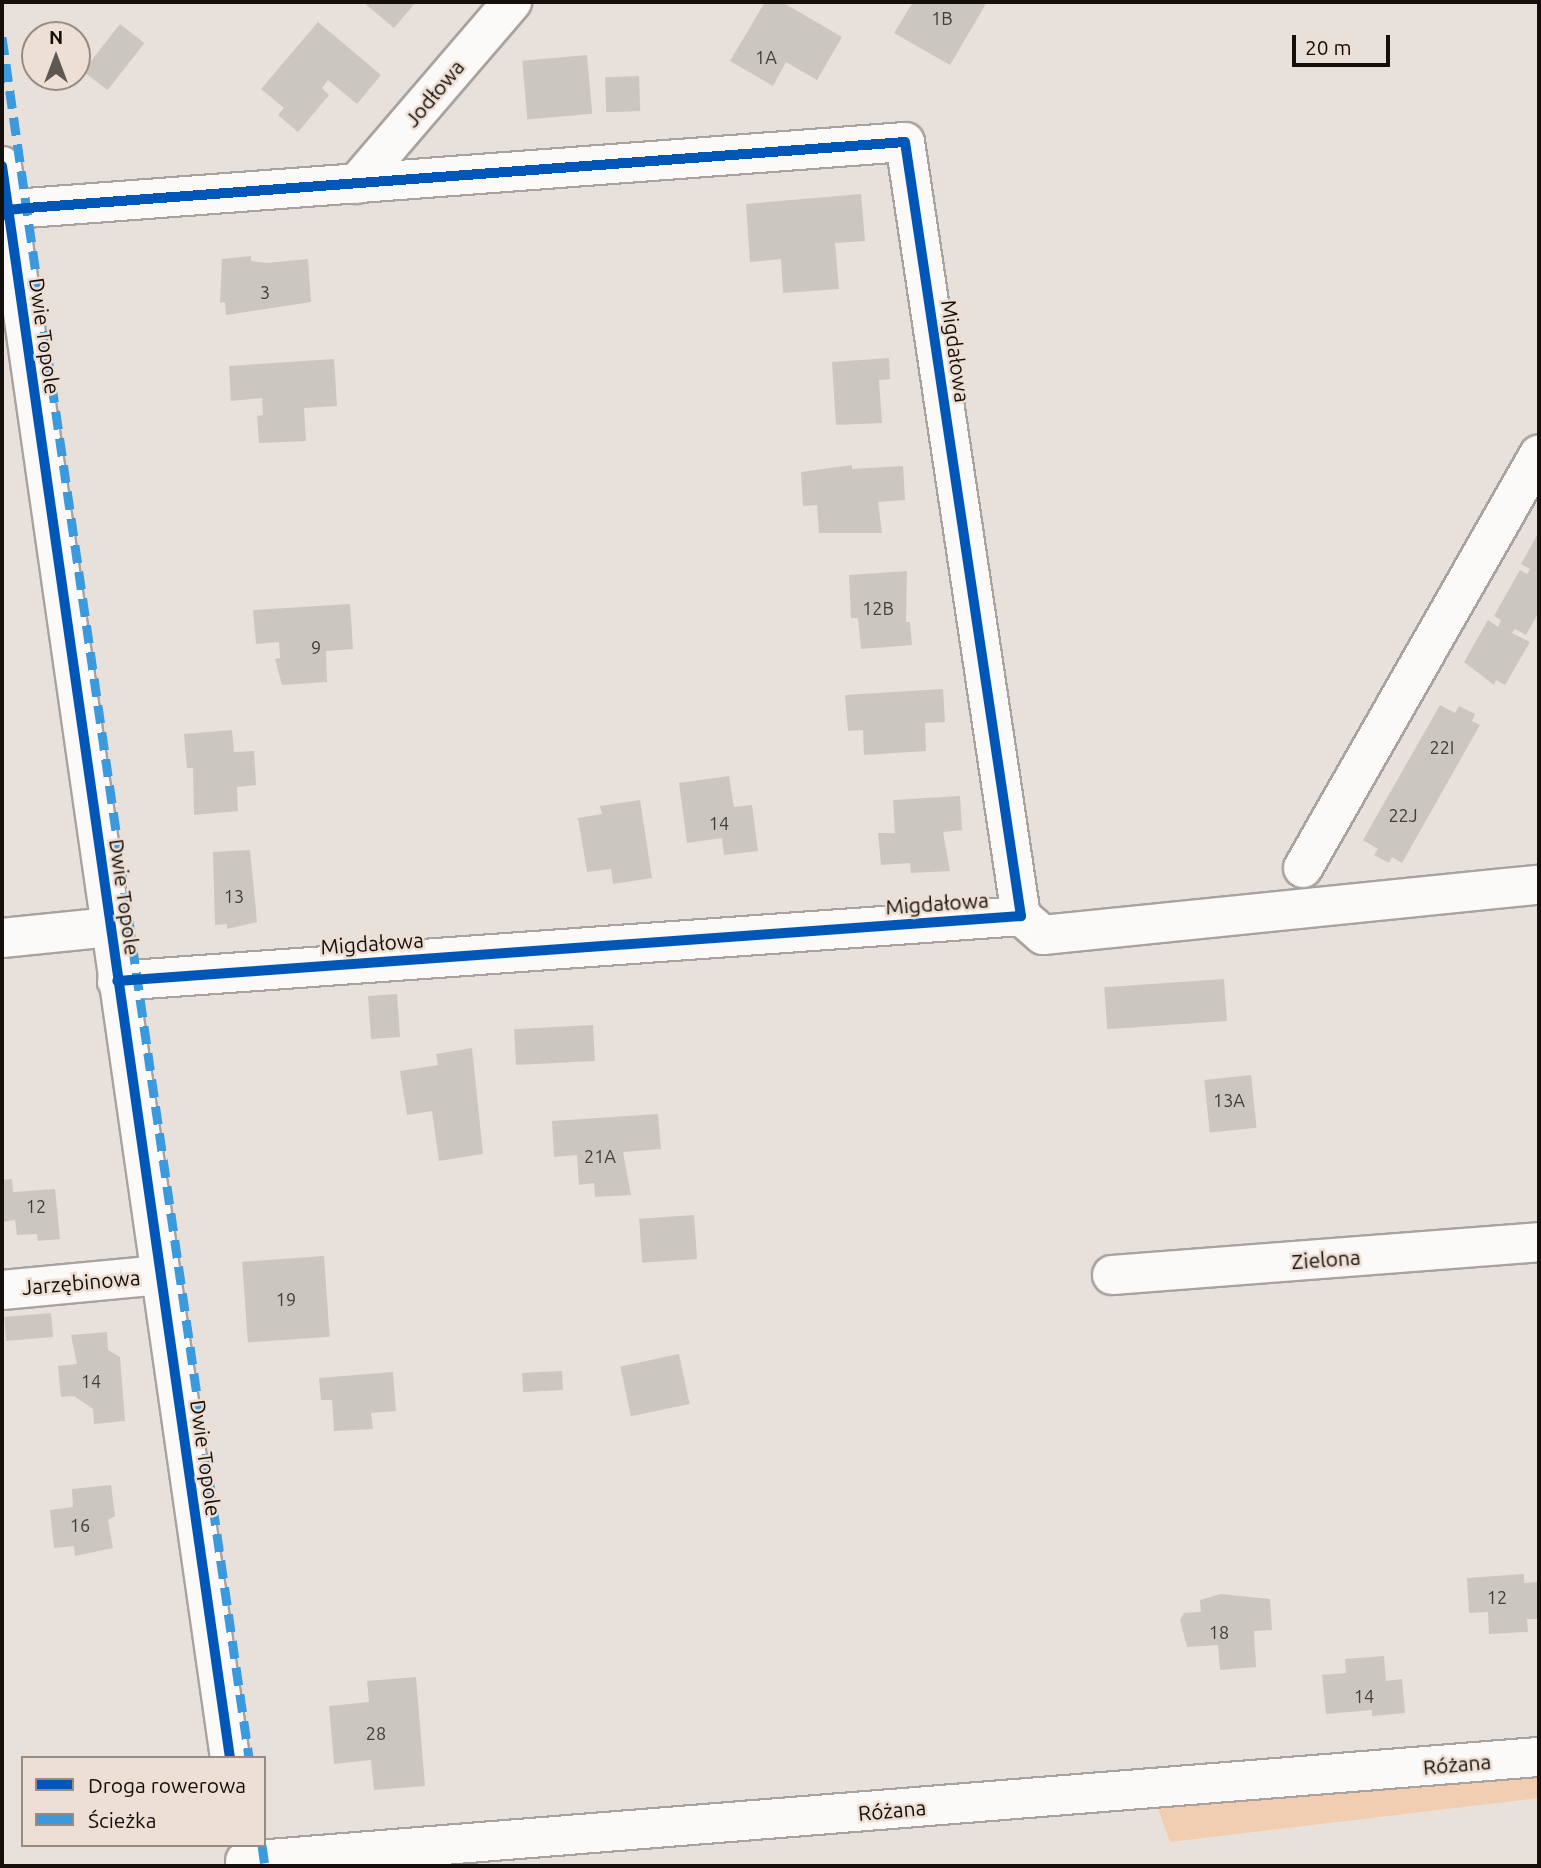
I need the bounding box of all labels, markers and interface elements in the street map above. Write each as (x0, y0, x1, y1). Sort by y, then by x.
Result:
house number: 1B (931, 7, 953, 29)
north arrow (21, 21, 91, 91)
scale bar (1296, 21, 1394, 65)
text: N (49, 26, 63, 48)
text: 20 m (1305, 35, 1352, 59)
house number: 1A (755, 46, 777, 68)
street label: Jodłowa (399, 54, 469, 132)
street label: Dwie Topole (24, 276, 66, 396)
house number: 3 (260, 281, 270, 303)
street label: Migdałowa (936, 298, 976, 404)
house number: 12B (862, 597, 894, 619)
house number: 9 (311, 636, 321, 658)
house number: 22I (1430, 736, 1454, 758)
house number: 22J (1388, 804, 1418, 826)
house number: 14 (709, 812, 729, 834)
street label: Dwie Topole (104, 837, 146, 957)
house number: 13 (224, 885, 244, 907)
street label: Migdałowa (885, 887, 989, 919)
street label: Migdałowa (320, 927, 424, 959)
house number: 13A (1213, 1089, 1245, 1111)
house number: 21A (584, 1145, 616, 1167)
house number: 12 (26, 1195, 46, 1217)
street label: Zielona (1291, 1244, 1361, 1274)
street label: Jarzębinowa (21, 1264, 141, 1300)
house number: 19 (276, 1288, 296, 1310)
house number: 14 (81, 1370, 101, 1392)
street label: Dwie Topole (185, 1398, 227, 1518)
house number: 16 (70, 1514, 90, 1536)
house number: 12 (1487, 1586, 1507, 1608)
house number: 18 (1209, 1621, 1229, 1643)
house number: 14 (1354, 1685, 1374, 1707)
house number: 28 (366, 1722, 386, 1744)
street label: Różana (1422, 1748, 1492, 1780)
legend (21, 1756, 266, 1847)
text: Droga rowerowa (88, 1773, 246, 1797)
street label: Różana (857, 1794, 927, 1826)
text: Ścieżka (88, 1808, 157, 1832)

